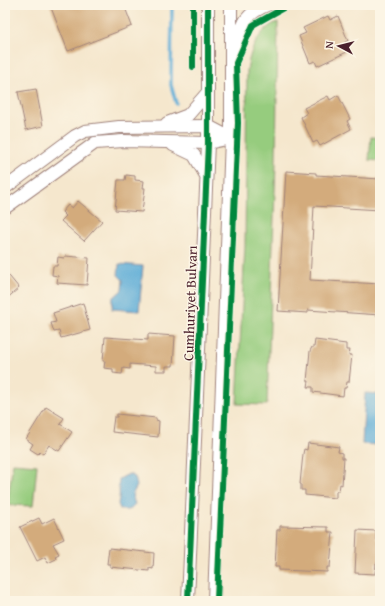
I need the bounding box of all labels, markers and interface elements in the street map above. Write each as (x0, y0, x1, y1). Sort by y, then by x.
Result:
north arrow (319, 26, 359, 66)
text: N (321, 40, 338, 49)
street label: Cumhuriyet Bulvarı (178, 245, 202, 361)

